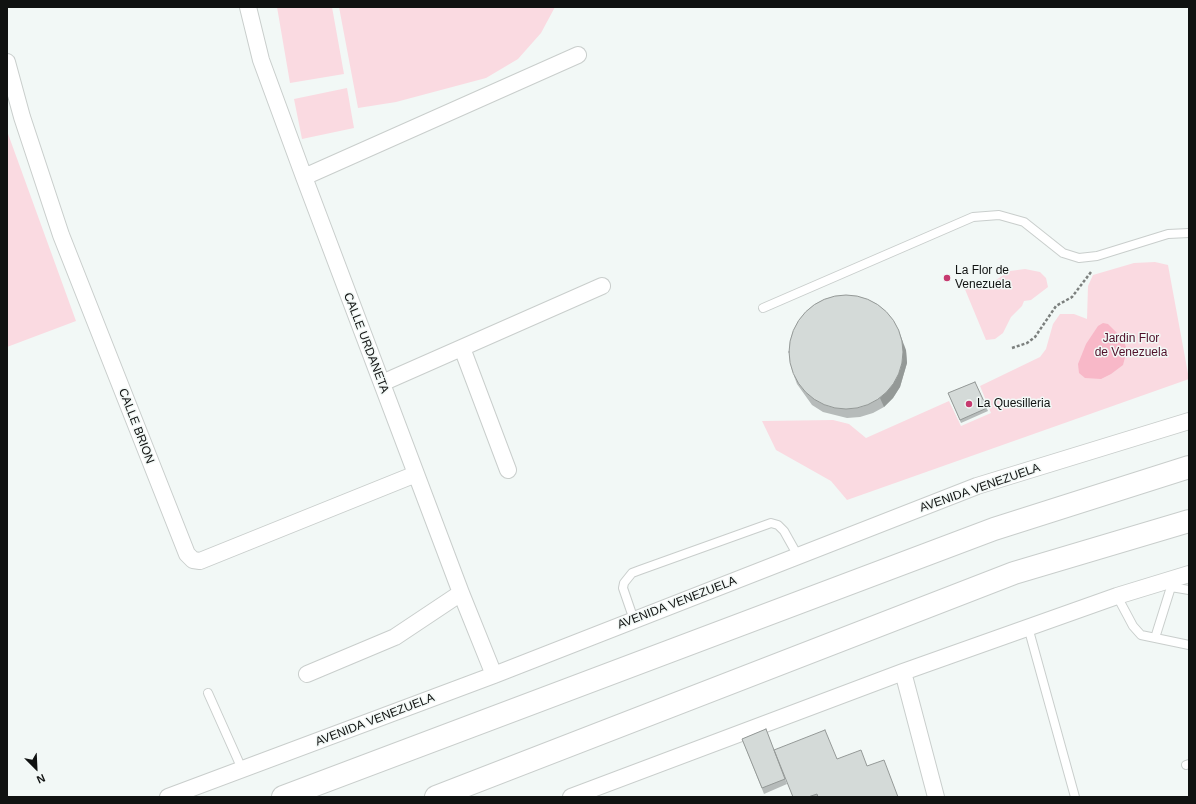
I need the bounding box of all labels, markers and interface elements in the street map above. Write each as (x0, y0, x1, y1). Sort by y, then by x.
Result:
place label: La Flor de Venezuela (955, 264, 1011, 292)
marker: La Flor de Venezuela (942, 273, 952, 283)
street label: CALLE URDANETA (340, 291, 392, 395)
park label: Jardin Flor de Venezuela (1095, 332, 1167, 360)
street label: CALLE BRION (115, 386, 157, 466)
place label: La Quesilleria (977, 397, 1050, 411)
marker: La Quesilleria (964, 399, 974, 409)
street label: AVENIDA VENEZUELA (918, 461, 1042, 515)
street label: AVENIDA VENEZUELA (615, 574, 739, 632)
street label: AVENIDA VENEZUELA (313, 691, 437, 749)
north arrow (16, 748, 56, 788)
text: N (35, 772, 47, 786)

